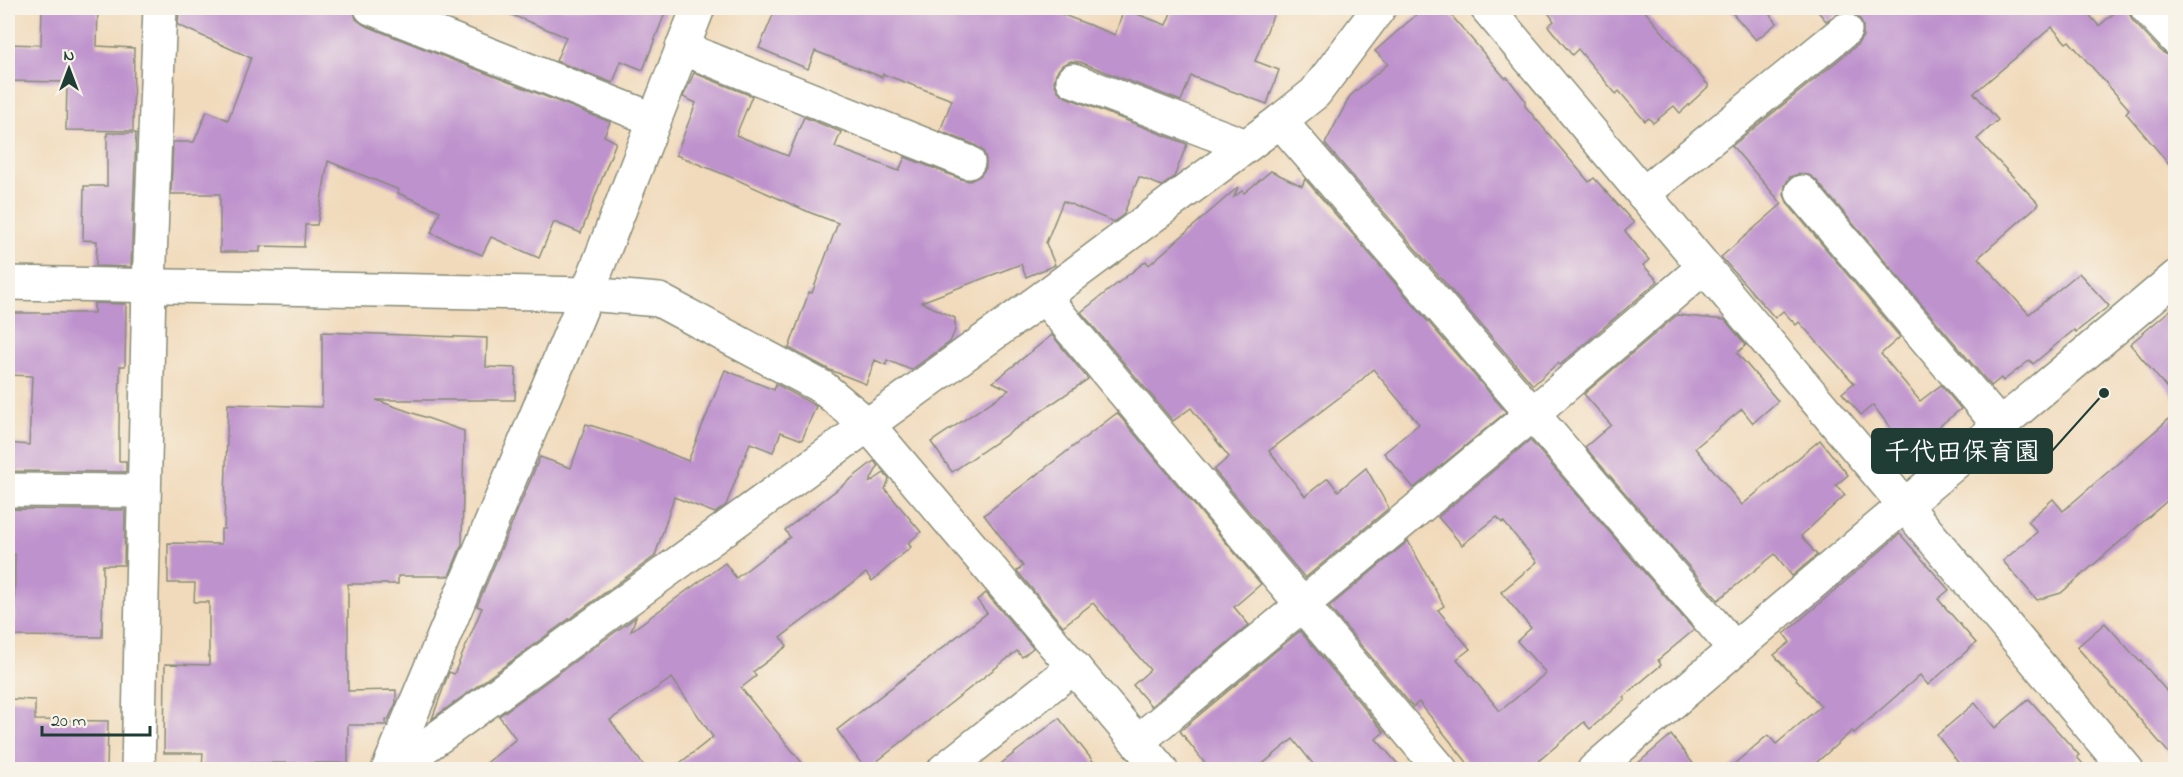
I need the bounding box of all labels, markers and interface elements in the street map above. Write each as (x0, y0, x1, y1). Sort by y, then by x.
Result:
north arrow (39, 39, 99, 99)
text: N (64, 44, 75, 68)
callout: 千代田保育園 (1872, 429, 2052, 473)
text: 千代田保育園 (1884, 435, 2040, 473)
scale bar (42, 699, 150, 737)
text: 20 m (51, 709, 86, 735)

